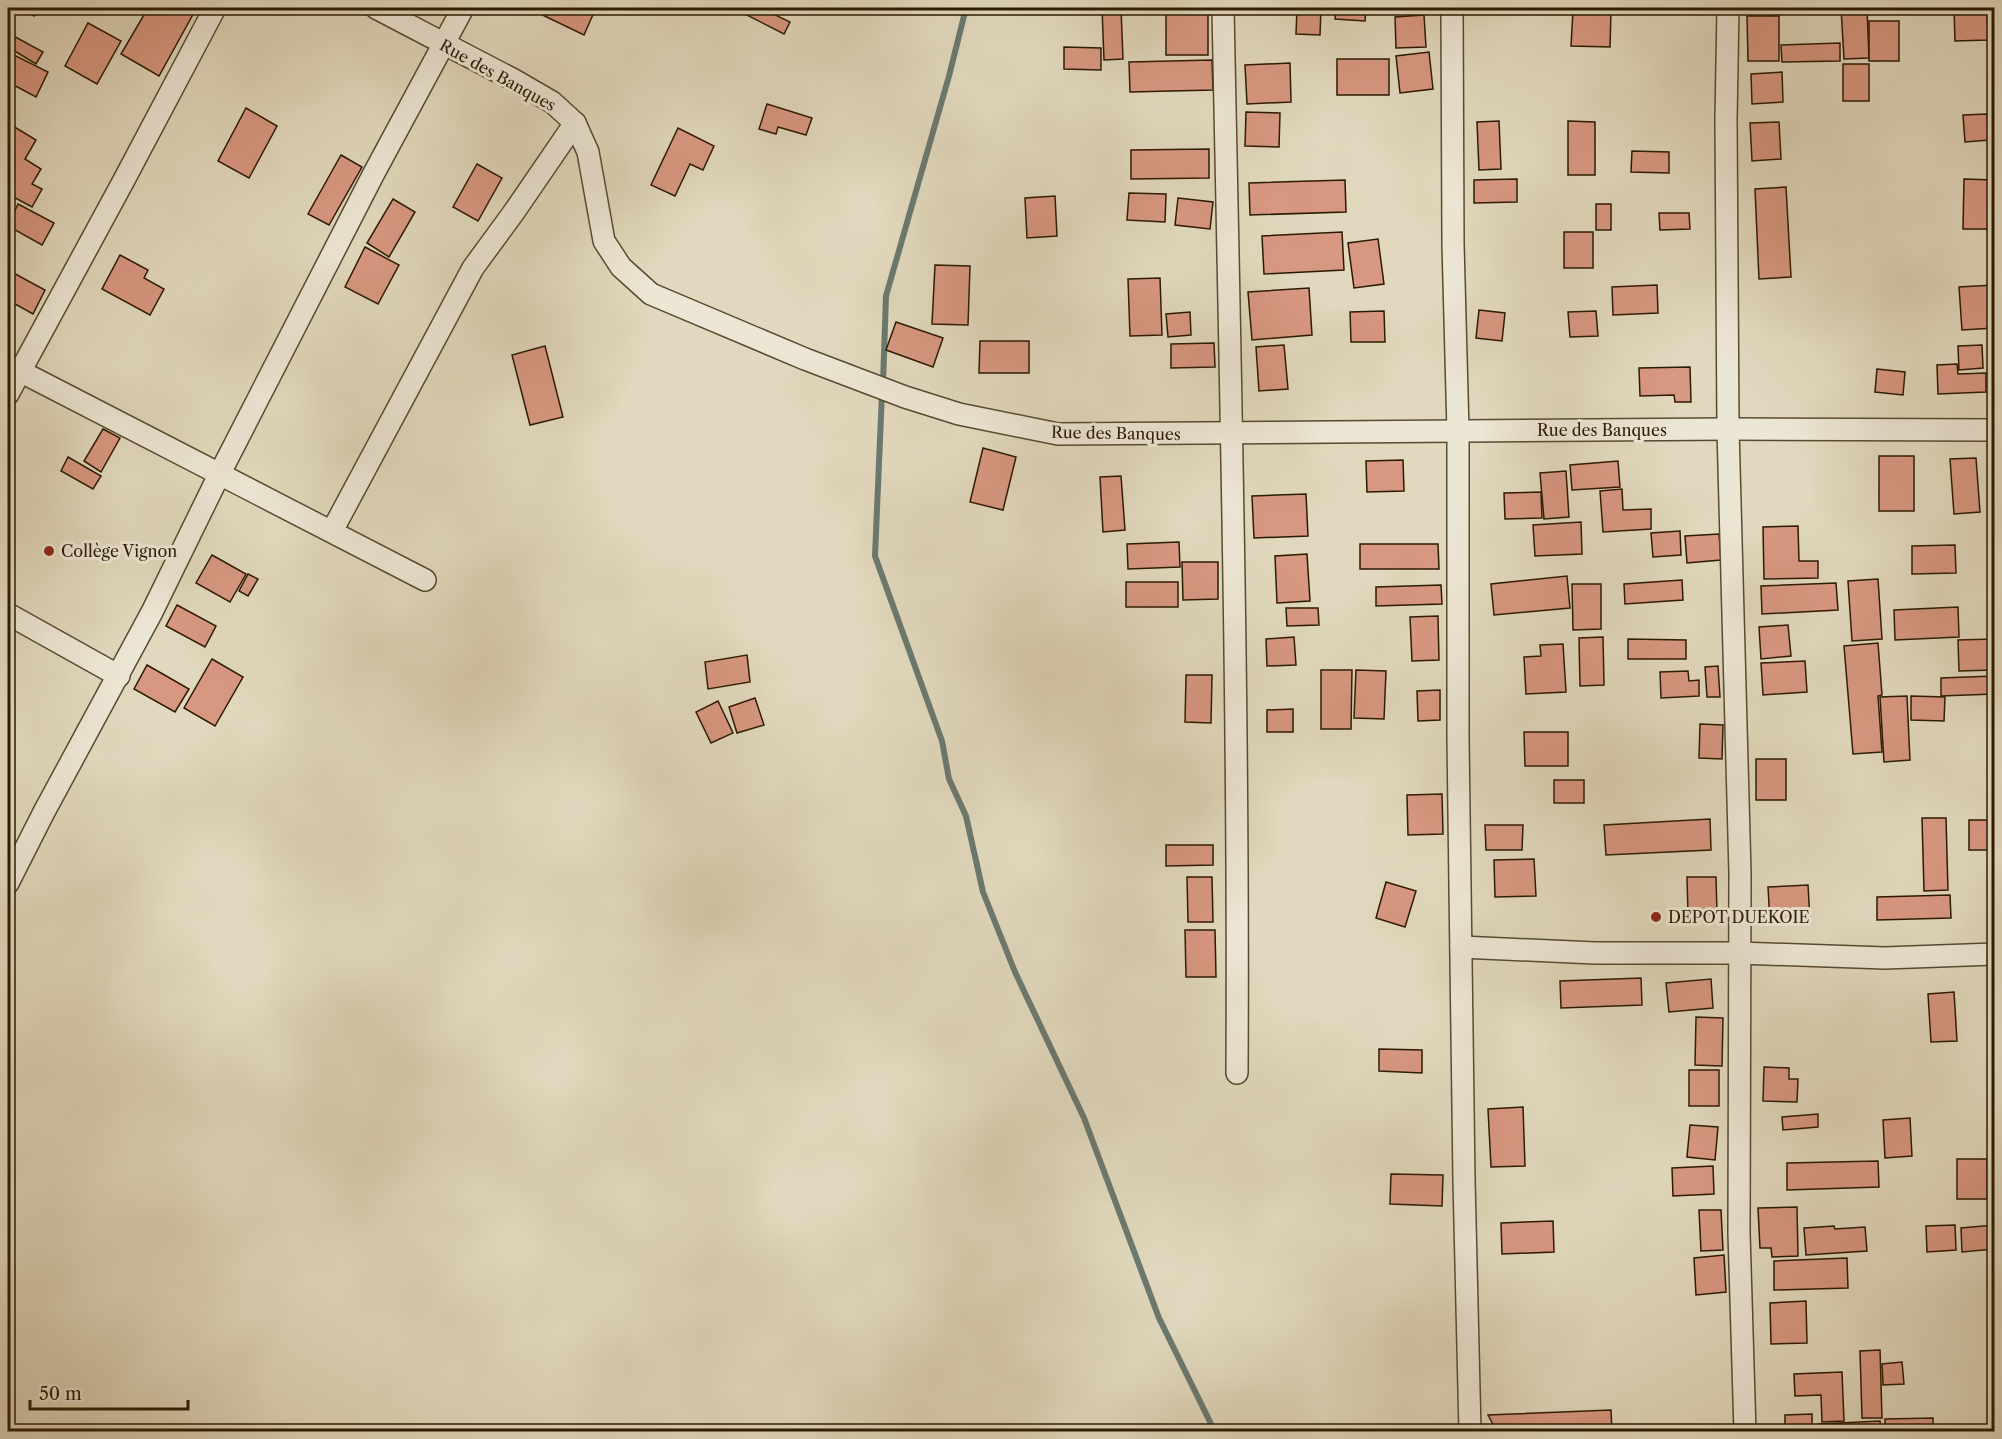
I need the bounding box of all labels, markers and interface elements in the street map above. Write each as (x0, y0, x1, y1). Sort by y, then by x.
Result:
street label: Rue des Banques (436, 35, 560, 115)
street label: Rue des Banques (1537, 420, 1667, 440)
street label: Rue des Banques (1051, 422, 1181, 444)
place label: Collège Vignon (61, 541, 177, 561)
marker: Collège Vignon (42, 544, 56, 558)
place label: DEPOT DUEKOIE (1668, 907, 1810, 927)
marker: DEPOT DUEKOIE (1649, 910, 1663, 924)
scale bar (30, 1373, 188, 1411)
text: 50 m (39, 1383, 82, 1405)

